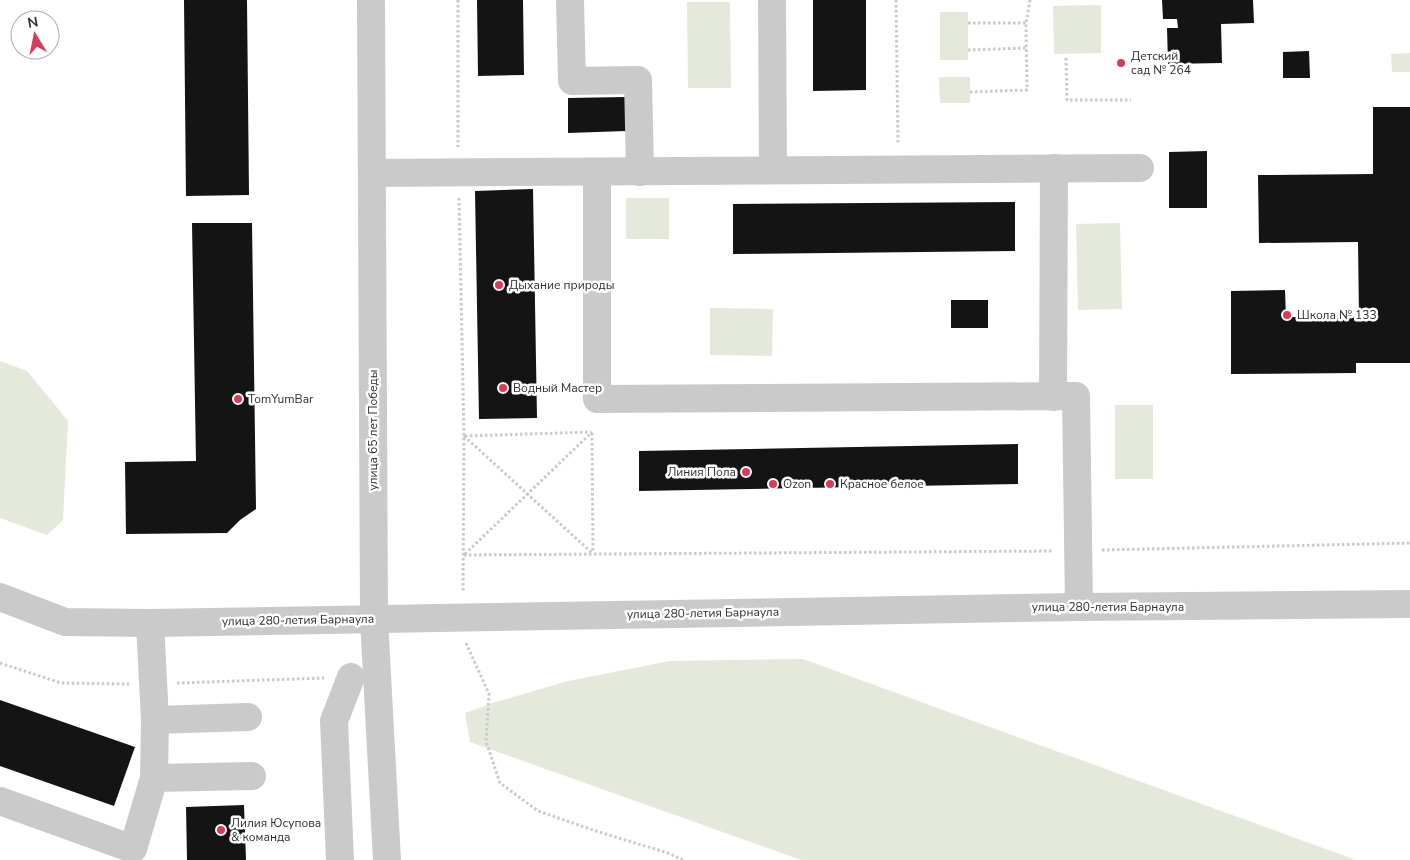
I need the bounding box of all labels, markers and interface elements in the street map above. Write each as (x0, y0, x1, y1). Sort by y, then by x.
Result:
north arrow (10, 10, 60, 60)
text: N (26, 12, 40, 33)
place label: Детский сад № 264 (1131, 48, 1191, 78)
marker: Детский сад № 264 (1115, 57, 1127, 69)
place label: Дыхание природы (509, 277, 614, 293)
marker: Дыхание природы (493, 279, 505, 291)
place label: Школа № 133 (1297, 307, 1377, 323)
marker: Школа № 133 (1281, 309, 1293, 321)
street label: улица 65 лет Победы (365, 370, 381, 490)
place label: Водный Мастер (513, 380, 602, 396)
marker: Водный Мастер (497, 382, 509, 394)
place label: TomYumBar (248, 391, 314, 407)
marker: TomYumBar (232, 393, 244, 405)
place label: Линия Пола (667, 464, 736, 480)
marker: Линия Пола (740, 466, 752, 478)
place label: Ozon (783, 476, 811, 492)
place label: Красное белое (840, 476, 924, 492)
marker: Ozon (767, 478, 779, 490)
marker: Красное белое (824, 478, 836, 490)
street label: улица 280-летия Барнаула (1032, 599, 1184, 615)
street label: улица 280-летия Барнаула (627, 604, 779, 622)
street label: улица 280-летия Барнаула (222, 611, 374, 629)
place label: Лилия Юсупова & команда (231, 815, 321, 845)
marker: Лилия Юсупова & команда (215, 824, 227, 836)

